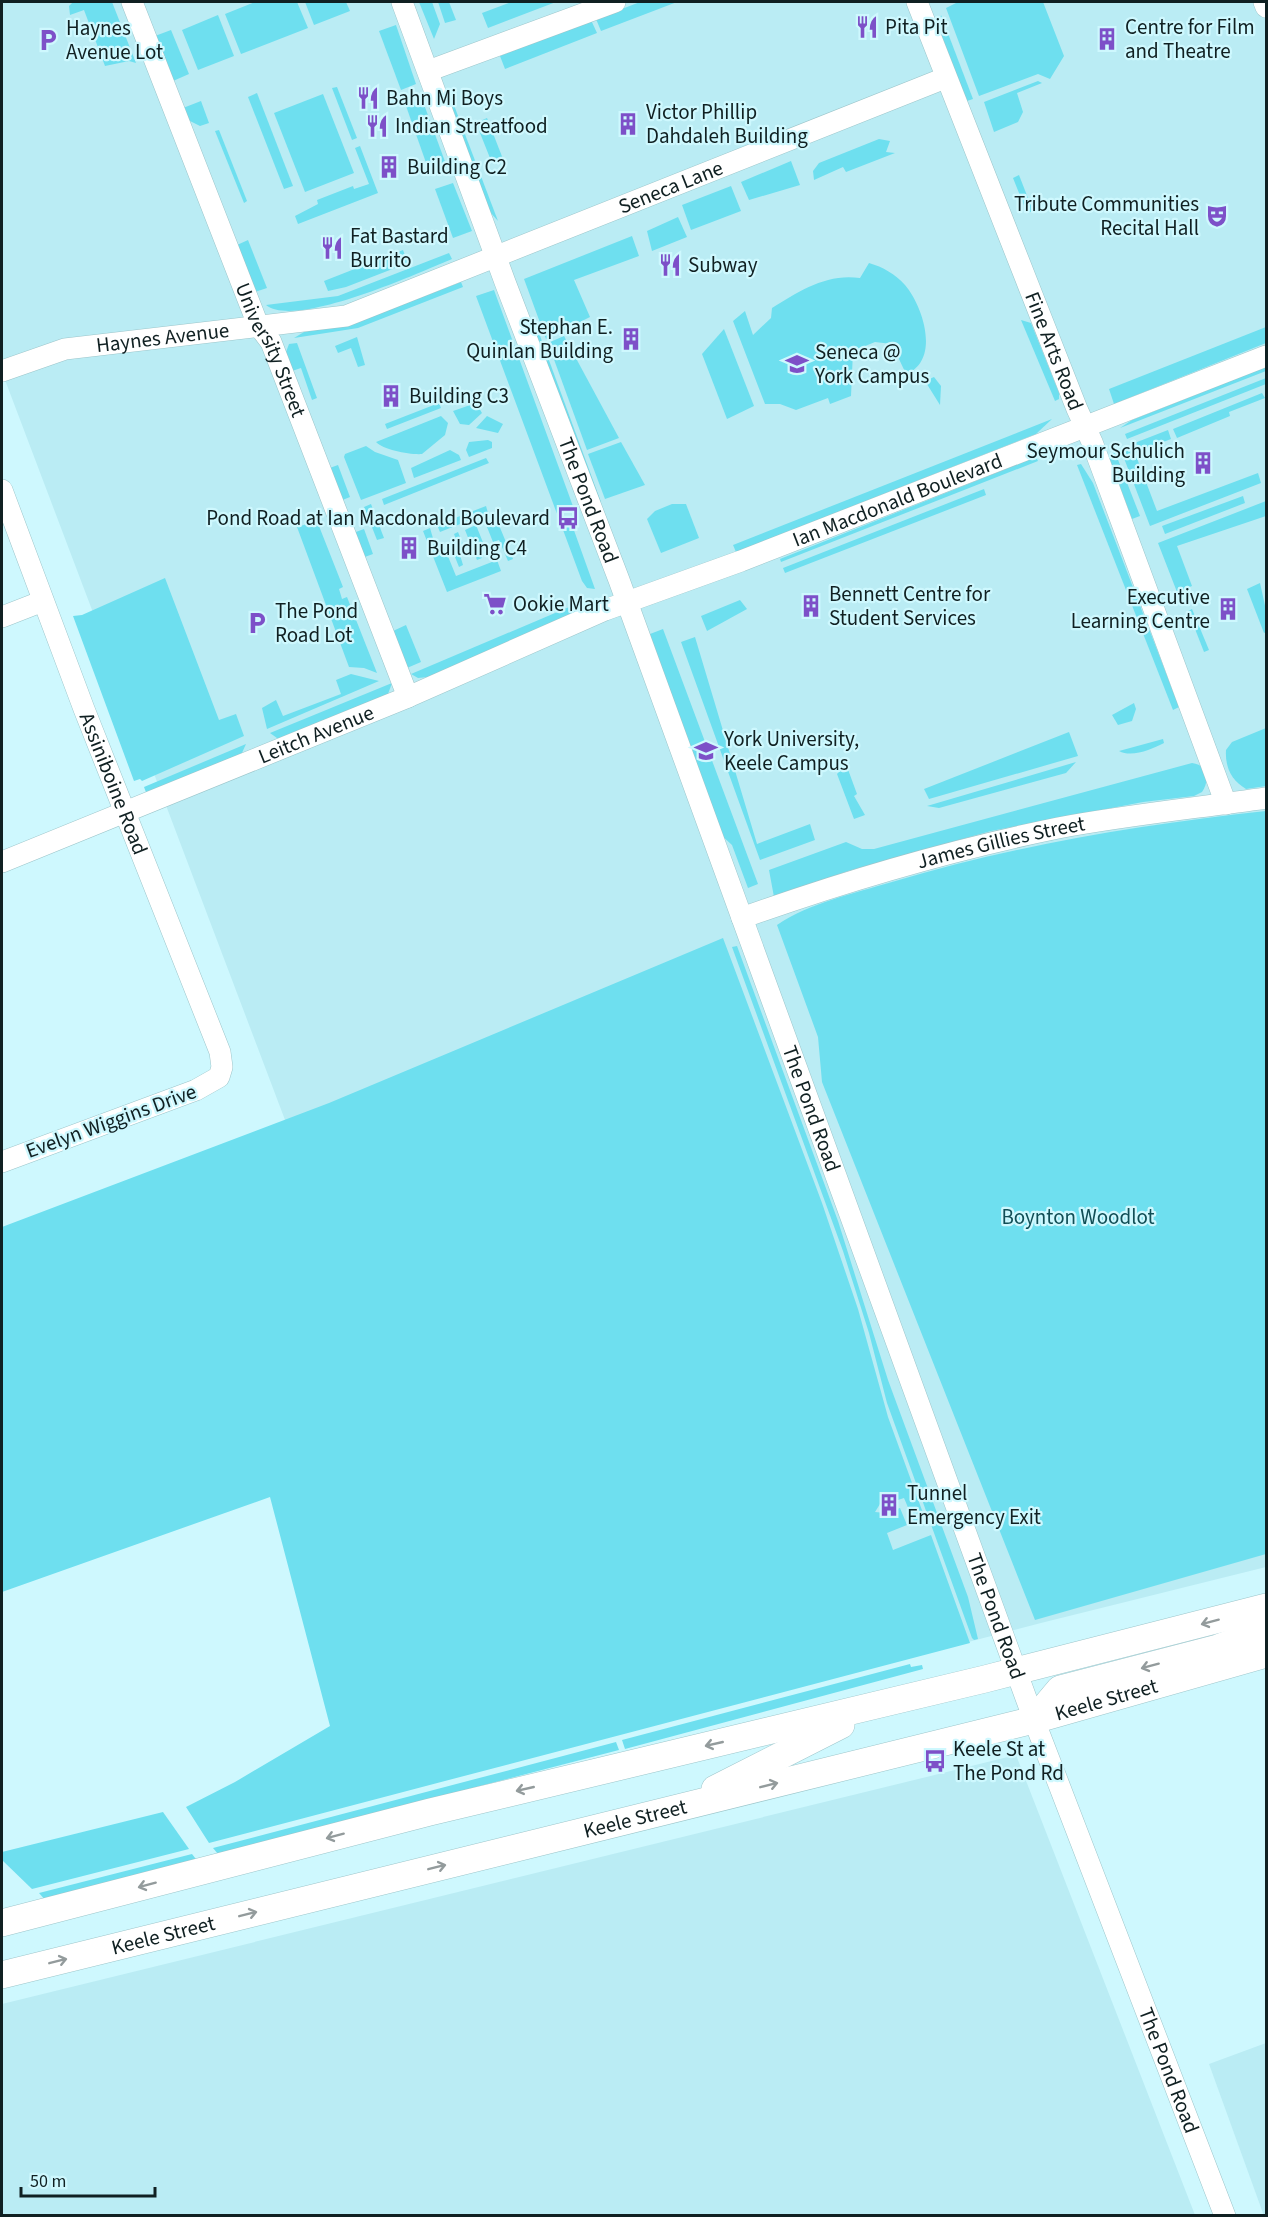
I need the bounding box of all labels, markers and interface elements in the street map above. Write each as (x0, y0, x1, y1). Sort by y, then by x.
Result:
place label: Pita Pit (885, 12, 948, 42)
place label: Centre for Film and Theatre (1125, 12, 1255, 66)
place label: Haynes Avenue Lot (66, 13, 163, 67)
restaurant icon: Pita Pit (854, 14, 880, 40)
building icon: Centre for Film and Theatre (1094, 26, 1120, 52)
parking icon: Haynes Avenue Lot (35, 27, 61, 53)
place label: Bahn Mi Boys (386, 83, 503, 113)
restaurant icon: Bahn Mi Boys (355, 85, 381, 111)
place label: Victor Phillip Dahdaleh Building (646, 97, 808, 151)
place label: Indian Streatfood (395, 111, 548, 141)
building icon: Victor Phillip Dahdaleh Building (615, 111, 641, 137)
restaurant icon: Indian Streatfood (364, 113, 390, 139)
place label: Building C2 (407, 152, 507, 182)
street label: Seneca Lane (614, 153, 728, 221)
building icon: Building C2 (376, 154, 402, 180)
place label: Tribute Communities Recital Hall (1014, 189, 1199, 243)
theatre icon: Tribute Communities Recital Hall (1204, 203, 1230, 229)
place label: Fat Bastard Burrito (350, 221, 449, 275)
restaurant icon: Fat Bastard Burrito (319, 235, 345, 261)
place label: Subway (688, 250, 758, 280)
restaurant icon: Subway (657, 252, 683, 278)
street label: University Street (228, 278, 314, 422)
street label: Fine Arts Road (1017, 287, 1091, 415)
place label: Stephan E. Quinlan Building (466, 312, 613, 366)
street label: Haynes Avenue (94, 315, 231, 360)
building icon: Stephan E. Quinlan Building (618, 326, 644, 352)
place label: Seneca @ York Campus (814, 337, 929, 391)
school or university icon: Seneca @ York Campus (784, 351, 810, 377)
place label: Building C3 (409, 381, 509, 411)
building icon: Building C3 (378, 383, 404, 409)
street label: The Pond Road (551, 433, 626, 567)
place label: Seymour Schulich Building (1027, 436, 1185, 490)
street label: Ian Macdonald Boulevard (788, 445, 1007, 554)
building icon: Seymour Schulich Building (1190, 450, 1216, 476)
place label: Pond Road at Ian Macdonald Boulevard (206, 503, 550, 533)
bus stop icon: Pond Road at Ian Macdonald Boulevard (555, 505, 581, 531)
place label: Building C4 (427, 533, 527, 563)
building icon: Building C4 (396, 535, 422, 561)
place label: Bennett Centre for Student Services (829, 579, 991, 633)
place label: Executive Learning Centre (1071, 582, 1210, 636)
place label: Ookie Mart (513, 589, 609, 619)
supermarket icon: Ookie Mart (482, 591, 508, 617)
building icon: Bennett Centre for Student Services (798, 593, 824, 619)
place label: The Pond Road Lot (275, 596, 358, 650)
building icon: Executive Learning Centre (1215, 596, 1241, 622)
parking icon: The Pond Road Lot (244, 610, 270, 636)
street label: Leitch Avenue (254, 697, 378, 771)
street label: Assiniboine Road (72, 708, 155, 859)
place label: York University, Keele Campus (723, 724, 859, 778)
school or university icon: York University, Keele Campus (693, 738, 719, 764)
street label: James Gillies Street (913, 808, 1087, 876)
street label: The Pond Road (775, 1041, 848, 1176)
street label: Evelyn Wiggins Drive (21, 1076, 201, 1166)
park label: Boynton Woodlot (1001, 1202, 1155, 1232)
place label: Tunnel Emergency Exit (907, 1478, 1041, 1532)
building icon: Tunnel Emergency Exit (876, 1492, 902, 1518)
street label: The Pond Road (959, 1549, 1033, 1683)
one-way arrow (1201, 1616, 1220, 1628)
one-way arrow (1141, 1660, 1160, 1672)
street label: Keele Street (1051, 1671, 1161, 1728)
place label: Keele St at The Pond Rd (953, 1734, 1064, 1788)
one-way arrow (705, 1739, 724, 1750)
bus stop icon: Keele St at The Pond Rd (922, 1748, 948, 1774)
one-way arrow (759, 1779, 778, 1791)
one-way arrow (515, 1784, 534, 1796)
street label: Keele Street (580, 1791, 690, 1846)
one-way arrow (326, 1831, 345, 1843)
one-way arrow (427, 1861, 446, 1873)
one-way arrow (137, 1880, 156, 1892)
street label: Keele Street (108, 1908, 218, 1962)
one-way arrow (238, 1908, 257, 1920)
one-way arrow (48, 1954, 67, 1966)
street label: The Pond Road (1131, 2003, 1207, 2138)
scale bar (21, 2160, 154, 2198)
text: 50 m (30, 2169, 66, 2194)

